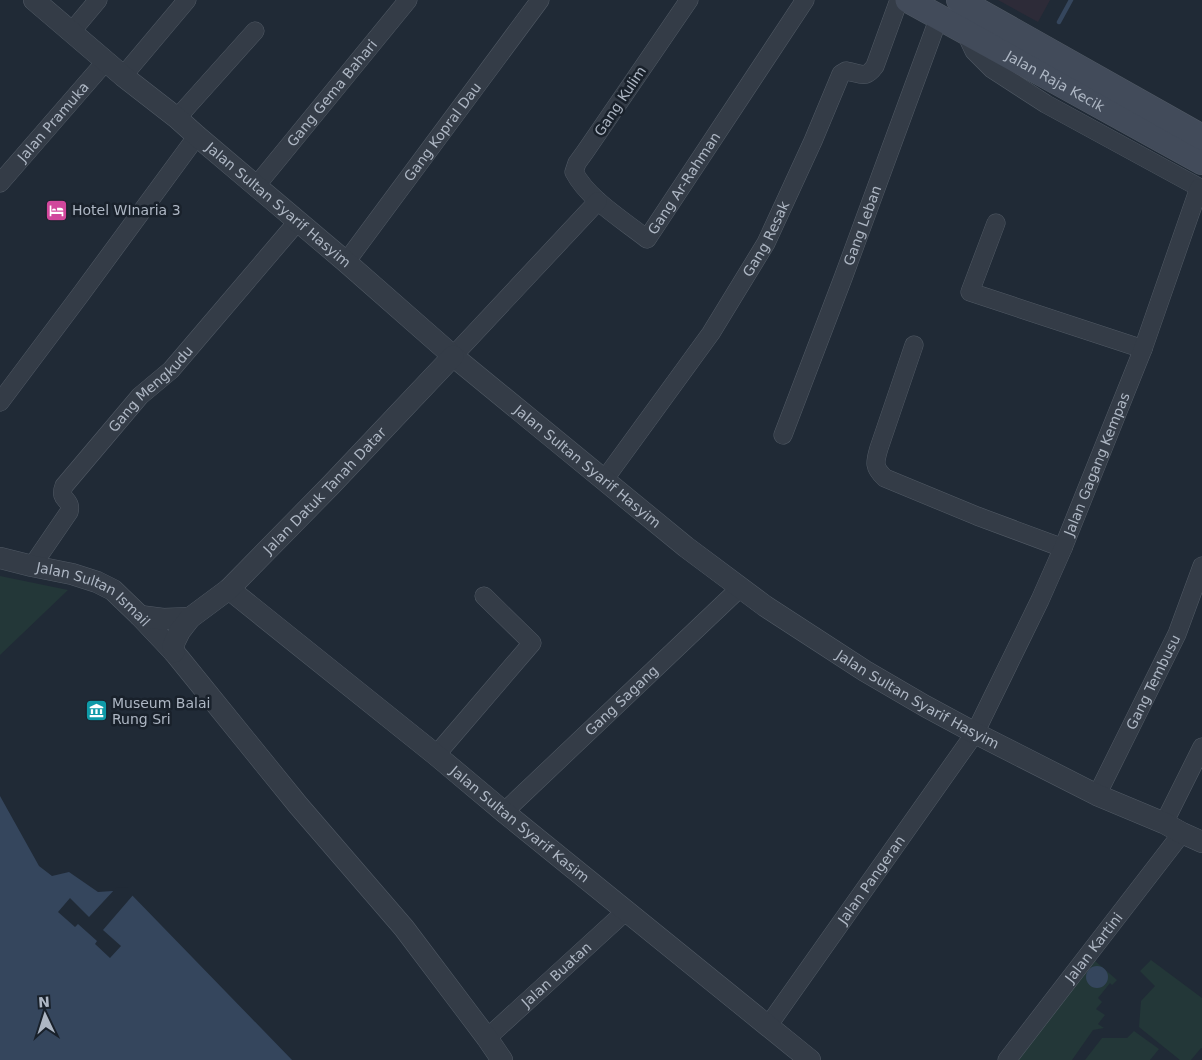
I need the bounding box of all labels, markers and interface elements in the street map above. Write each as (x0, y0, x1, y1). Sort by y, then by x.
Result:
street label: Gang Gema Bahari (284, 36, 380, 150)
street label: Jalan Raja Kecik (1002, 47, 1108, 115)
street label: Gang Kulim (591, 63, 649, 139)
street label: Jalan Pramuka (14, 79, 92, 166)
street label: Gang Kopral Dau (401, 79, 484, 184)
street label: Gang Ar-Rahman (644, 129, 723, 237)
street label: Jalan Sultan Syarif Hasyim (202, 138, 354, 271)
street label: Gang Leban (840, 183, 884, 268)
hotel icon: Hotel WInaria 3 (44, 198, 68, 222)
street label: Gang Resak (739, 198, 793, 280)
place label: Hotel WInaria 3 (72, 202, 181, 218)
street label: Gang Mengkudu (105, 342, 196, 435)
street label: Jalan Gagang Kempas (1060, 390, 1133, 539)
street label: Jalan Sultan Syarif Hasyim (510, 401, 664, 531)
street label: Jalan Datuk Tanah Datar (259, 424, 390, 558)
street label: Jalan Sultan Ismail (34, 559, 153, 630)
street label: Gang Tembusu (1123, 632, 1183, 732)
street label: Jalan Sultan Syarif Hasyim (833, 646, 1002, 752)
street label: Gang Sagang (582, 662, 661, 739)
place label: Museum Balai Rung Sri (112, 695, 210, 727)
museum icon: Museum Balai Rung Sri (84, 699, 108, 723)
street label: Jalan Sultan Syarif Kasim (446, 762, 592, 886)
street label: Jalan Pangeran (834, 832, 908, 928)
street label: Jalan Kartini (1061, 909, 1126, 986)
street label: Jalan Buatan (518, 939, 594, 1011)
north arrow (20, 990, 70, 1040)
text: N (38, 994, 50, 1010)

